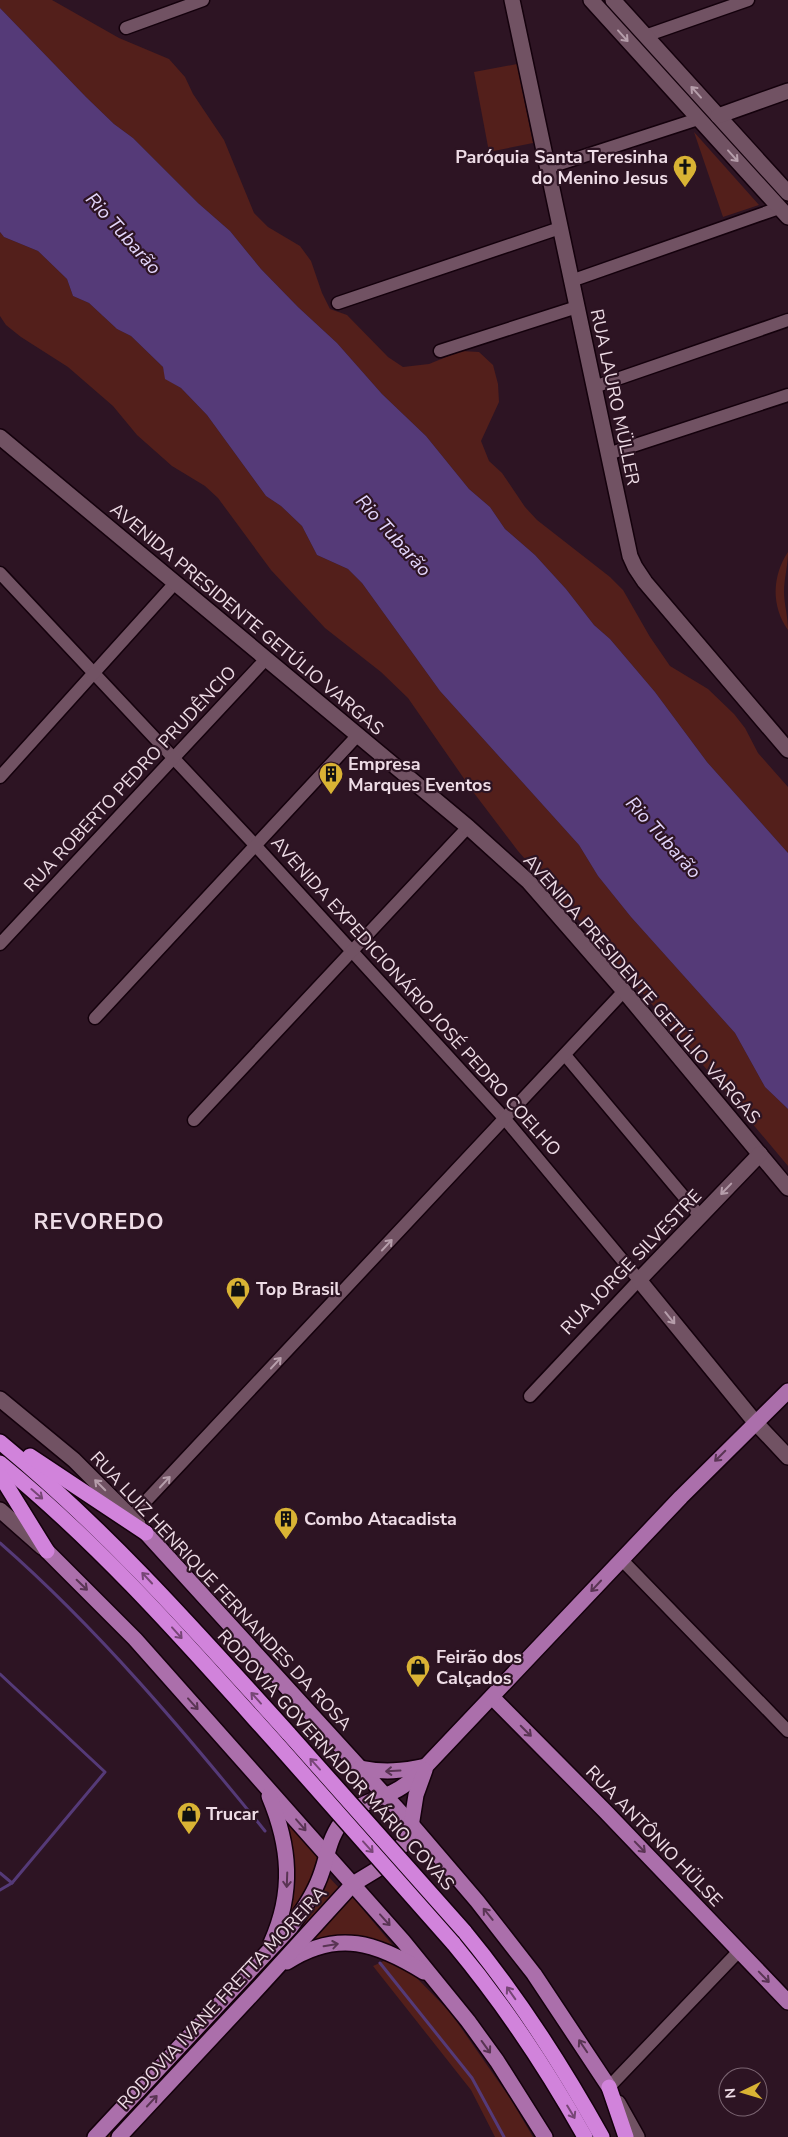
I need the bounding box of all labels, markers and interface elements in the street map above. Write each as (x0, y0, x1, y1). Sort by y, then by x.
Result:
one-way arrow (617, 30, 629, 43)
one-way arrow (690, 86, 702, 99)
place label: Paróquia Santa Teresinha do Menino Jesus (455, 145, 668, 190)
one-way arrow (727, 150, 739, 163)
church icon: Paróquia Santa Teresinha do Menino Jesus (672, 154, 698, 188)
water label: Rio Tubarão (80, 187, 167, 280)
street label: RUA LAURO MÜLLER (585, 307, 645, 487)
water label: Rio Tubarão (350, 489, 437, 582)
street label: AVENIDA PRESIDENTE GETÚLIO VARGAS (105, 497, 389, 741)
street label: RUA ROBERTO PEDRO PRUDÊNCIO (18, 661, 242, 897)
place label: Empresa Marques Eventos (348, 752, 491, 797)
building icon: Empresa Marques Eventos (318, 761, 344, 795)
water label: Rio Tubarão (620, 791, 707, 884)
street label: AVENIDA EXPEDICIONÁRIO JOSÉ PEDRO COELHO (266, 831, 566, 1161)
street label: AVENIDA PRESIDENTE GETÚLIO VARGAS (518, 849, 766, 1129)
one-way arrow (720, 1183, 732, 1196)
street label: RUA JORGE SILVESTRE (555, 1184, 707, 1340)
district label: REVOREDO (34, 1207, 164, 1237)
one-way arrow (381, 1238, 393, 1251)
shop icon: Top Brasil (225, 1276, 251, 1310)
place label: Top Brasil (256, 1277, 340, 1301)
one-way arrow (665, 1311, 676, 1324)
one-way arrow (270, 1357, 282, 1370)
street label: RUA LUIZ HENRIQUE FERNANDES DA ROSA (85, 1446, 357, 1736)
one-way arrow (714, 1450, 726, 1463)
one-way arrow (159, 1475, 171, 1488)
one-way arrow (93, 1479, 106, 1491)
one-way arrow (31, 1489, 44, 1500)
building icon: Combo Atacadista (273, 1506, 299, 1540)
place label: Combo Atacadista (304, 1507, 457, 1531)
one-way arrow (141, 1572, 153, 1584)
one-way arrow (76, 1579, 89, 1591)
one-way arrow (590, 1580, 601, 1593)
street label: RODOVIA GOVERNADOR MÁRIO COVAS (212, 1624, 460, 1896)
one-way arrow (171, 1627, 183, 1640)
place label: Feirão dos Calçados (436, 1645, 522, 1690)
shop icon: Feirão dos Calçados (405, 1654, 431, 1688)
one-way arrow (250, 1692, 262, 1705)
one-way arrow (187, 1697, 199, 1710)
one-way arrow (520, 1725, 532, 1737)
one-way arrow (309, 1758, 321, 1771)
street label: RUA ANTÔNIO HÜLSE (580, 1760, 728, 1912)
one-way arrow (386, 1767, 402, 1776)
shop icon: Trucar (176, 1801, 202, 1835)
place label: Trucar (206, 1802, 259, 1826)
one-way arrow (295, 1819, 306, 1832)
one-way arrow (362, 1840, 374, 1853)
one-way arrow (634, 1841, 646, 1854)
one-way arrow (282, 1872, 291, 1888)
street label: RODOVIA IVANE FRETTA MOREIRA (112, 1881, 332, 2115)
one-way arrow (482, 1908, 493, 1921)
one-way arrow (379, 1914, 391, 1927)
one-way arrow (323, 1939, 339, 1949)
one-way arrow (758, 1971, 770, 1984)
one-way arrow (506, 1986, 516, 2000)
one-way arrow (578, 2039, 588, 2053)
one-way arrow (481, 2040, 492, 2054)
north arrow (718, 2067, 768, 2117)
text: N (721, 2087, 740, 2099)
one-way arrow (146, 2095, 158, 2108)
one-way arrow (565, 2105, 576, 2119)

